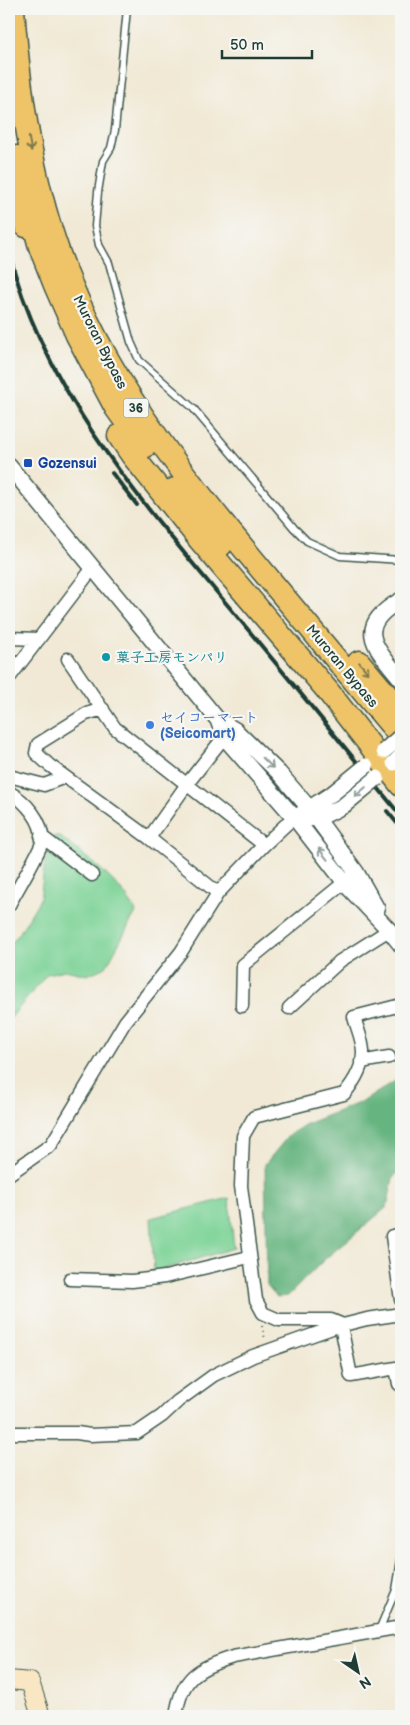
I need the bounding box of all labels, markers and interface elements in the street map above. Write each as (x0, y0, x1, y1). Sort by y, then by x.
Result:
scale bar (222, 28, 312, 60)
text: 50 m (230, 36, 264, 55)
one-way arrow (26, 135, 35, 151)
street label: Muroran Bypass (69, 292, 131, 392)
road number: 36 (124, 398, 148, 418)
place label: Gozensui (38, 455, 97, 472)
marker: Gozensui (22, 457, 34, 469)
street label: Muroran Bypass (302, 621, 382, 711)
place label: 菓子工房モンパリ (116, 649, 227, 666)
marker: 菓子工房モンパリ (100, 651, 112, 663)
one-way arrow (358, 661, 370, 674)
place label: セイコーマート (Seicomart) (160, 709, 259, 742)
marker: セイコーマート (Seicomart) (144, 719, 156, 731)
one-way arrow (262, 757, 275, 769)
one-way arrow (354, 787, 367, 798)
one-way arrow (317, 848, 328, 861)
north arrow (332, 1648, 382, 1698)
text: N (356, 1672, 374, 1692)

